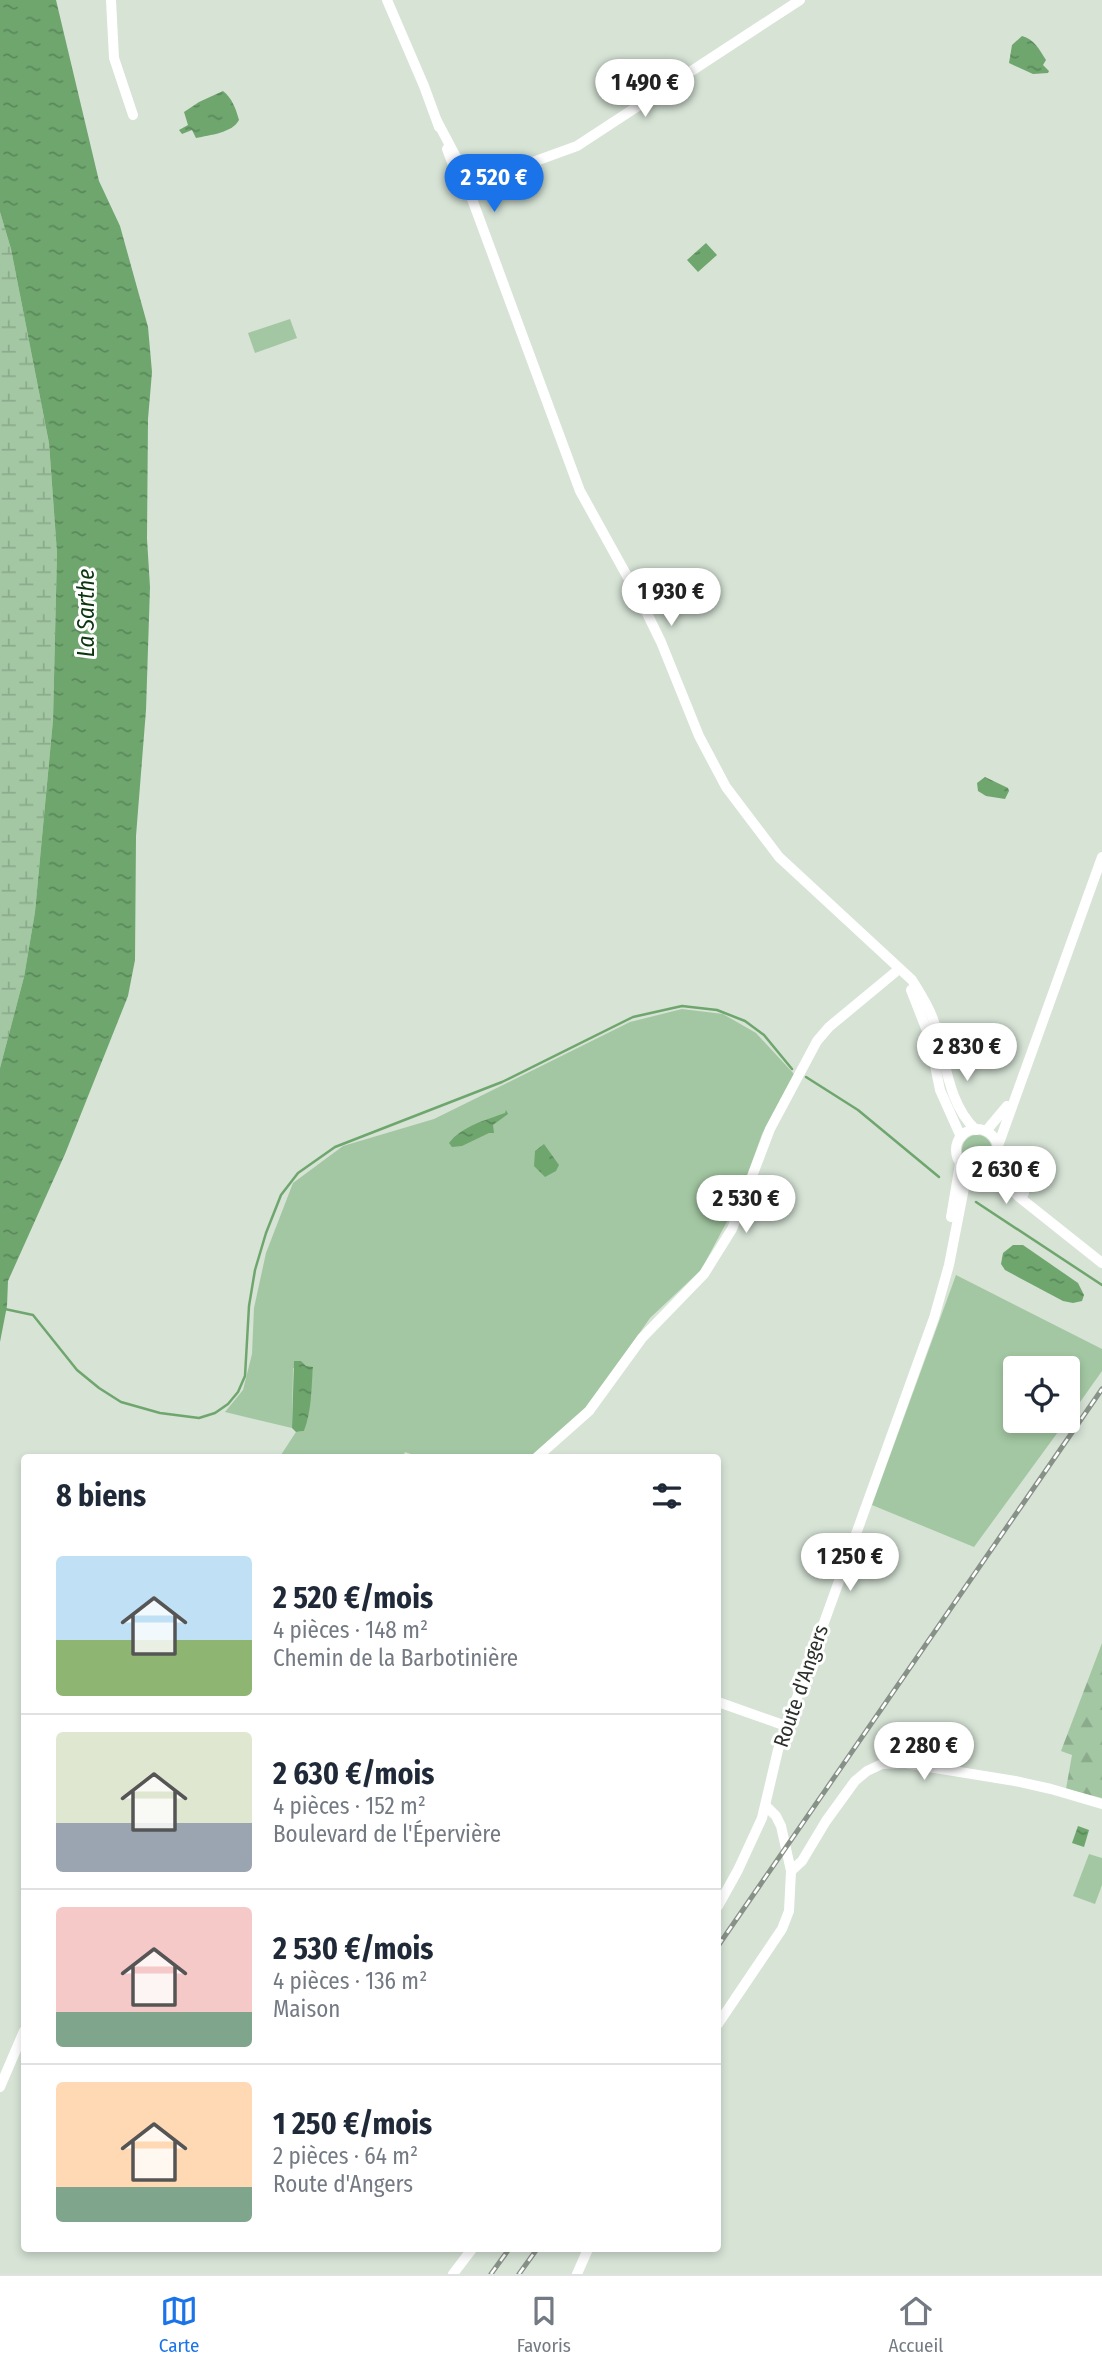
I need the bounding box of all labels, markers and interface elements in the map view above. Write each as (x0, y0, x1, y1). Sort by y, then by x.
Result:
pin: 1 490 € (580, 60, 710, 119)
text: 1 490 € (611, 68, 679, 96)
pin: 2 520 € (429, 154, 559, 214)
text: 2 520 € (461, 163, 527, 191)
pin: 1 930 € (606, 568, 736, 628)
water label: La Sarthe (72, 569, 100, 657)
text: 1 930 € (638, 577, 704, 605)
pin: 2 830 € (902, 1024, 1032, 1083)
text: 2 830 € (933, 1032, 1001, 1060)
pin: 2 630 € (941, 1146, 1071, 1206)
text: 2 630 € (972, 1155, 1040, 1183)
pin: 2 530 € (681, 1176, 811, 1235)
text: 2 530 € (712, 1184, 780, 1212)
map controls (1003, 1356, 1080, 1433)
button: locate (1003, 1356, 1080, 1433)
icon: filters (648, 1477, 686, 1515)
text: 8 biens (56, 1478, 146, 1514)
pin: 1 250 € (785, 1534, 915, 1593)
text: 1 250 € (817, 1542, 883, 1570)
text: 2 520 €/mois (273, 1580, 433, 1616)
icon: home (112, 1584, 196, 1668)
text: 4 pièces · 148 m² (273, 1616, 428, 1644)
street label: Route d'Angers (768, 1621, 834, 1751)
text: Chemin de la Barbotinière (273, 1644, 518, 1672)
pin: 2 280 € (859, 1722, 989, 1782)
text: 2 280 € (890, 1731, 958, 1759)
text: 2 630 €/mois (273, 1756, 434, 1792)
icon: home (112, 1760, 196, 1844)
text: 4 pièces · 152 m² (273, 1792, 426, 1820)
text: Boulevard de l'Épervière (273, 1820, 501, 1848)
text: 2 530 €/mois (273, 1931, 433, 1967)
icon: home (112, 1935, 196, 2019)
text: 4 pièces · 136 m² (273, 1967, 427, 1995)
text: Maison (273, 1995, 340, 2023)
text: 1 250 €/mois (273, 2106, 432, 2142)
icon: home (112, 2110, 196, 2194)
text: 2 pièces · 64 m² (273, 2142, 418, 2170)
text: Route d'Angers (273, 2170, 413, 2198)
tab: Carte (159, 2292, 199, 2357)
tab: Favoris (517, 2292, 571, 2357)
tab: Accueil (888, 2292, 943, 2357)

